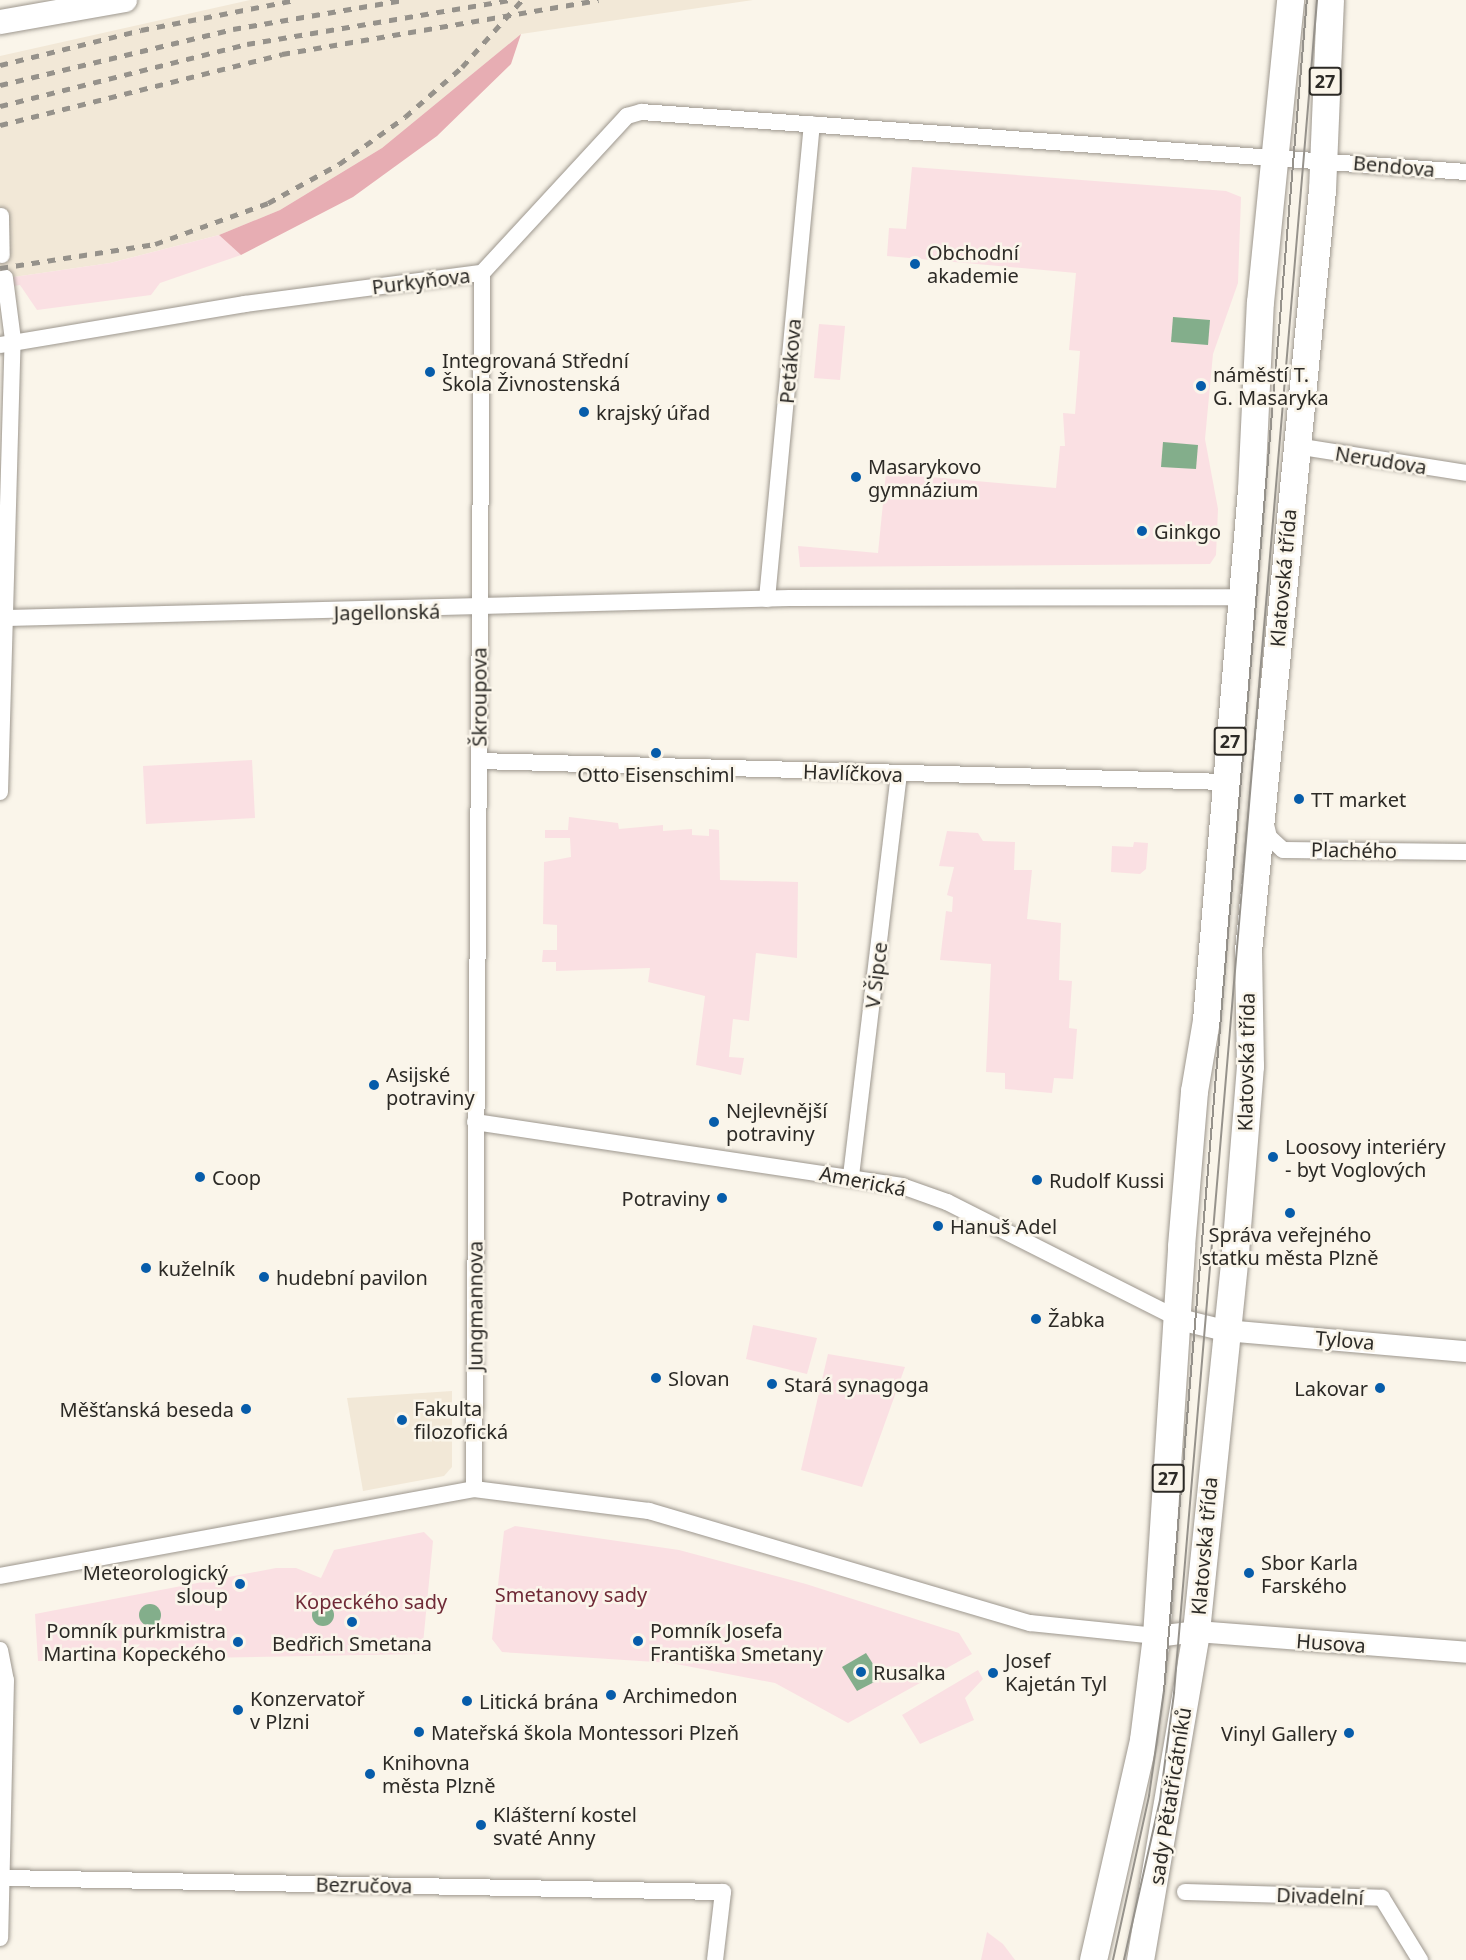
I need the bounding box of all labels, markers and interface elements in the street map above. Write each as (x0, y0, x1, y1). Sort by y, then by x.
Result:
road number: 27 (1308, 66, 1342, 96)
street label: Bendova (1352, 150, 1436, 182)
place label: Obchodní akademie (927, 240, 1019, 287)
marker: Obchodní akademie (908, 257, 922, 271)
street label: Purkyňova (370, 263, 472, 299)
street label: Petákova (774, 317, 806, 405)
place label: Integrovaná Střední Škola Živnostenská (442, 348, 629, 395)
place label: náměstí T. G. Masaryka (1213, 362, 1329, 409)
marker: Integrovaná Střední Škola Živnostenská (423, 365, 437, 379)
marker: náměstí T. G. Masaryka (1194, 379, 1208, 393)
place label: krajský úřad (596, 400, 710, 424)
marker: krajský úřad (577, 405, 591, 419)
street label: Nerudova (1333, 441, 1429, 479)
place label: Masarykovo gymnázium (868, 454, 981, 501)
marker: Masarykovo gymnázium (849, 470, 863, 484)
street label: Klatovská třída (1265, 508, 1301, 648)
place label: Ginkgo (1154, 519, 1221, 543)
marker: Ginkgo (1135, 524, 1149, 538)
street label: Jagellonská (334, 599, 440, 625)
street label: Škroupova (467, 647, 491, 747)
road number: 27 (1214, 726, 1246, 756)
marker: Otto Eisenschiml (649, 746, 663, 760)
street label: Havlíčkova (803, 759, 903, 787)
place label: Otto Eisenschiml (577, 762, 735, 786)
place label: TT market (1311, 787, 1406, 811)
marker: TT market (1292, 792, 1306, 806)
street label: Plachého (1311, 837, 1397, 863)
street label: V Šipce (860, 941, 892, 1009)
street label: Klatovská třída (1233, 992, 1259, 1132)
place label: Asijské potraviny (386, 1062, 475, 1109)
marker: Asijské potraviny (367, 1078, 381, 1092)
place label: Nejlevnější potraviny (726, 1098, 827, 1145)
marker: Nejlevnější potraviny (707, 1115, 721, 1129)
place label: Loosovy interiéry - byt Voglových (1285, 1134, 1446, 1181)
marker: Loosovy interiéry - byt Voglových (1266, 1150, 1280, 1164)
street label: Americká (818, 1161, 908, 1201)
place label: Coop (212, 1165, 261, 1189)
place label: Rudolf Kussi (1049, 1168, 1164, 1192)
marker: Coop (193, 1170, 207, 1184)
marker: Rudolf Kussi (1030, 1173, 1044, 1187)
place label: Potraviny (622, 1186, 710, 1210)
marker: Potraviny (715, 1191, 729, 1205)
marker: Správa veřejného statku města Plzně (1283, 1206, 1297, 1220)
place label: Hanuš Adel (950, 1214, 1057, 1238)
marker: Hanuš Adel (931, 1219, 945, 1233)
place label: Správa veřejného statku města Plzně (1202, 1222, 1378, 1269)
street label: Jungmannova (463, 1241, 487, 1371)
place label: kuželník (158, 1256, 235, 1280)
marker: kuželník (139, 1261, 153, 1275)
place label: hudební pavilon (276, 1265, 428, 1289)
marker: hudební pavilon (257, 1270, 271, 1284)
place label: Žabka (1048, 1307, 1105, 1331)
marker: Žabka (1029, 1312, 1043, 1326)
street label: Tylova (1314, 1325, 1376, 1355)
place label: Slovan (668, 1366, 730, 1390)
marker: Slovan (649, 1371, 663, 1385)
place label: Stará synagoga (784, 1372, 929, 1396)
place label: Lakovar (1294, 1376, 1368, 1400)
marker: Stará synagoga (765, 1377, 779, 1391)
marker: Lakovar (1373, 1381, 1387, 1395)
place label: Fakulta filozofická (414, 1396, 508, 1443)
place label: Měšťanská beseda (60, 1397, 234, 1421)
marker: Měšťanská beseda (239, 1402, 253, 1416)
marker: Fakulta filozofická (395, 1413, 409, 1427)
road number: 27 (1152, 1463, 1184, 1493)
street label: Klatovská třída (1186, 1476, 1222, 1616)
place label: Sbor Karla Farského (1261, 1550, 1358, 1597)
place label: Meteorologický sloup (83, 1560, 228, 1607)
marker: Sbor Karla Farského (1242, 1566, 1256, 1580)
marker: Meteorologický sloup (233, 1577, 247, 1591)
park label: Smetanovy sady (495, 1582, 647, 1606)
park label: Kopeckého sady (295, 1589, 447, 1613)
marker: Bedřich Smetana (345, 1615, 359, 1629)
place label: Pomník purkmistra Martina Kopeckého (43, 1618, 226, 1665)
place label: Pomník Josefa Františka Smetany (650, 1618, 823, 1665)
street label: Husova (1295, 1629, 1367, 1657)
place label: Bedřich Smetana (272, 1631, 432, 1655)
marker: Pomník Josefa Františka Smetany (631, 1634, 645, 1648)
marker: Pomník purkmistra Martina Kopeckého (231, 1635, 245, 1649)
place label: Josef Kajetán Tyl (1005, 1649, 1107, 1696)
place label: Rusalka (873, 1660, 946, 1684)
marker: Rusalka (854, 1665, 868, 1679)
marker: Josef Kajetán Tyl (986, 1666, 1000, 1680)
place label: Archimedon (623, 1683, 737, 1707)
place label: Konzervatoř v Plzni (250, 1686, 365, 1733)
marker: Archimedon (604, 1688, 618, 1702)
place label: Litická brána (479, 1689, 599, 1713)
marker: Litická brána (460, 1694, 474, 1708)
marker: Konzervatoř v Plzni (231, 1703, 245, 1717)
street label: sady Pětatřicátníků (1144, 1705, 1196, 1887)
place label: Mateřská škola Montessori Plzeň (431, 1720, 739, 1744)
place label: Vinyl Gallery (1221, 1721, 1337, 1745)
marker: Mateřská škola Montessori Plzeň (412, 1725, 426, 1739)
marker: Vinyl Gallery (1342, 1726, 1356, 1740)
place label: Knihovna města Plzně (382, 1750, 495, 1797)
marker: Knihovna města Plzně (363, 1767, 377, 1781)
place label: Klášterní kostel svaté Anny (493, 1802, 637, 1849)
marker: Klášterní kostel svaté Anny (474, 1818, 488, 1832)
street label: Bezručova (315, 1872, 413, 1898)
street label: Divadelní (1276, 1882, 1364, 1910)

